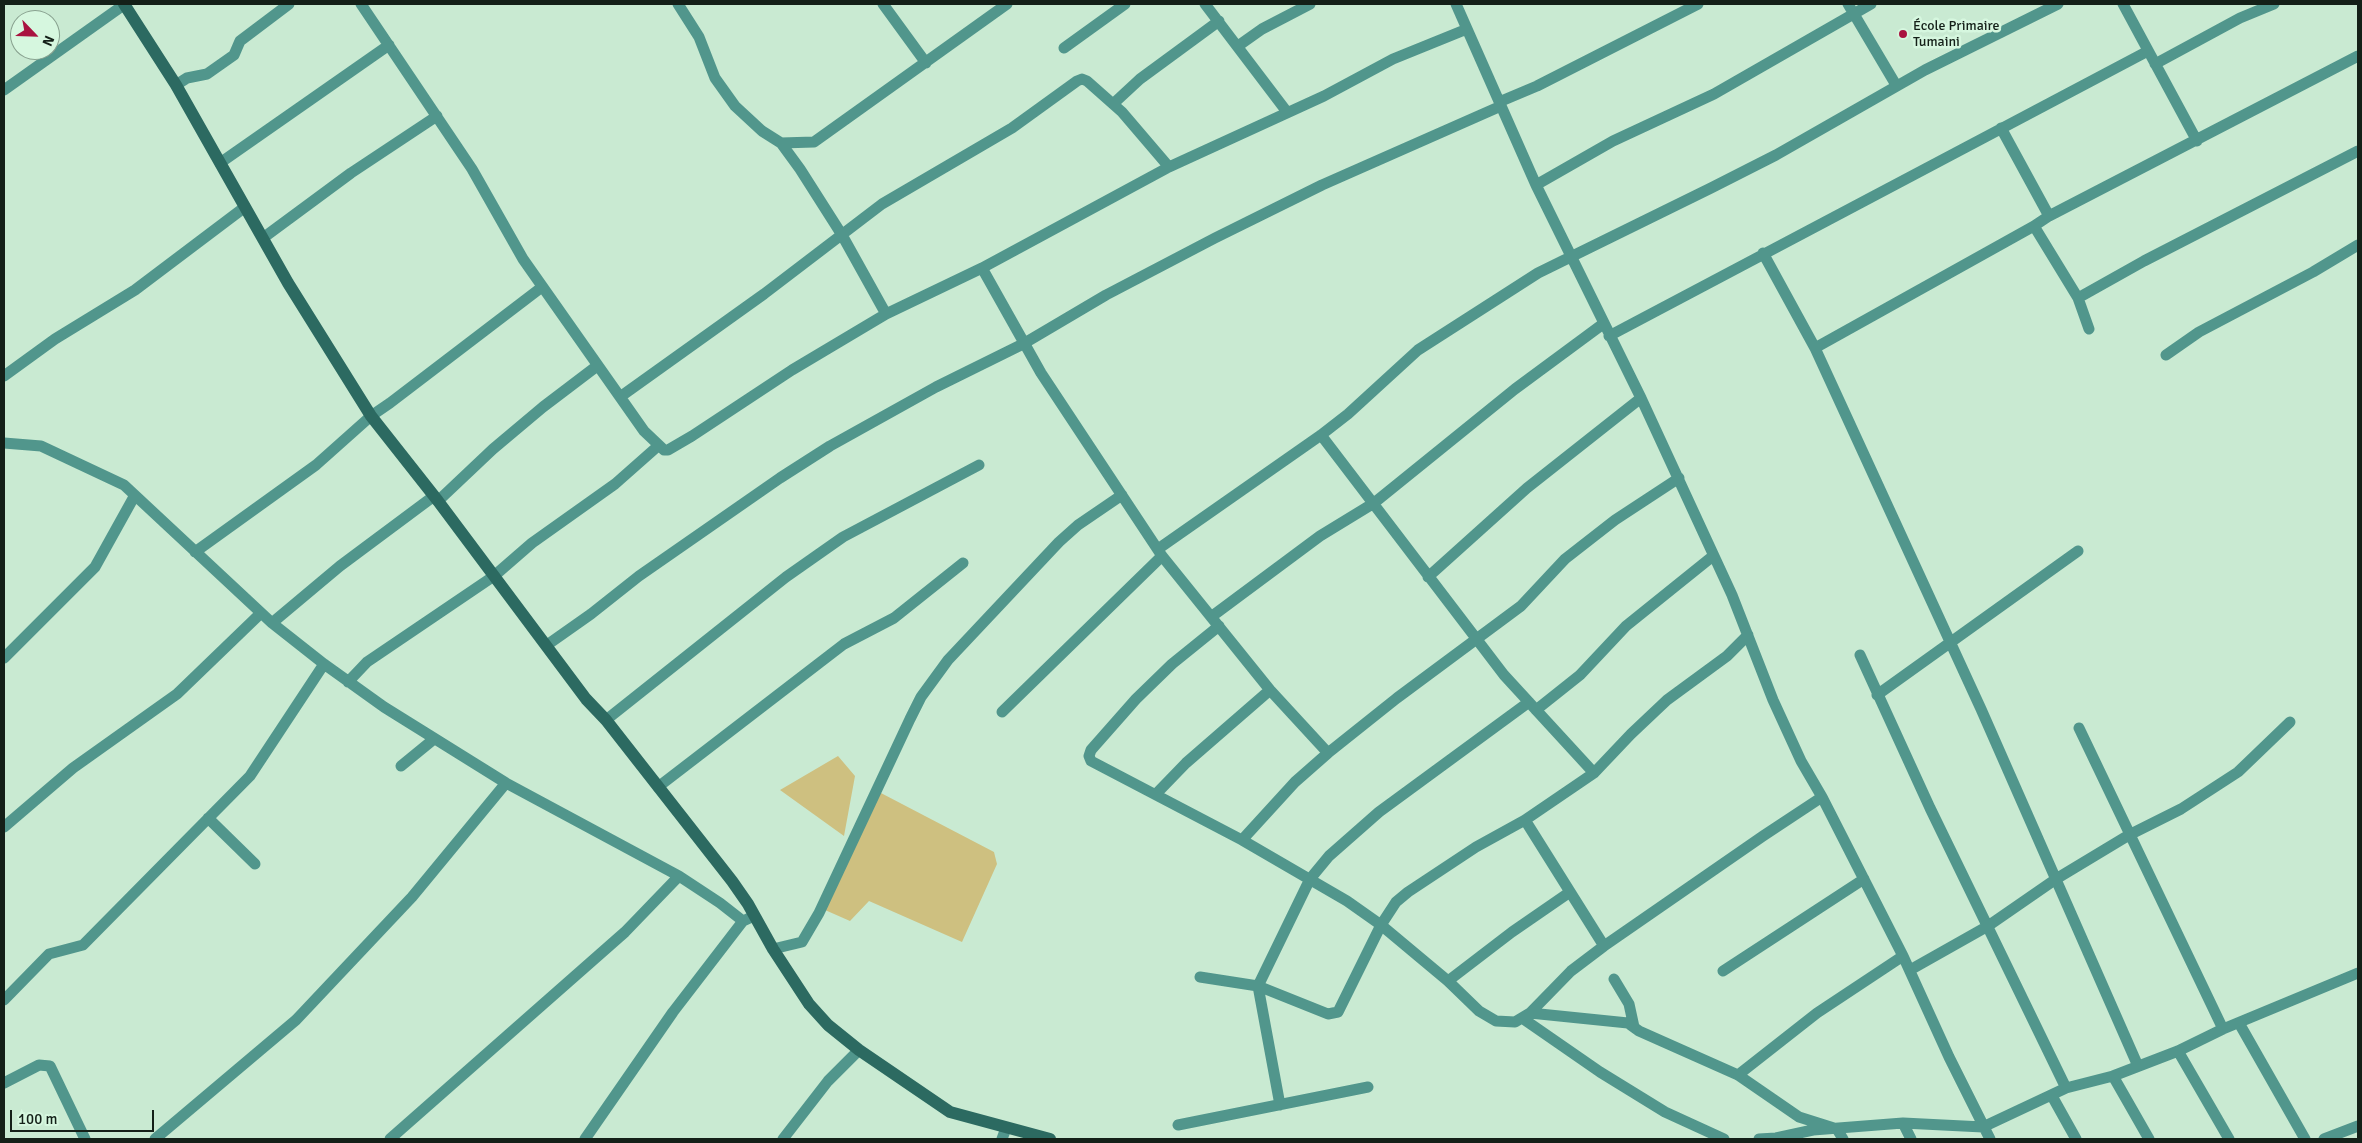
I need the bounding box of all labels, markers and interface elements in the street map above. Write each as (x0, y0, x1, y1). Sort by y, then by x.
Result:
north arrow (10, 10, 60, 60)
place label: École Primaire Tumaini (1913, 18, 2000, 50)
marker: École Primaire Tumaini (1897, 28, 1909, 40)
text: N (38, 33, 58, 49)
scale bar (12, 1100, 156, 1132)
text: 100 m (18, 1110, 58, 1128)

